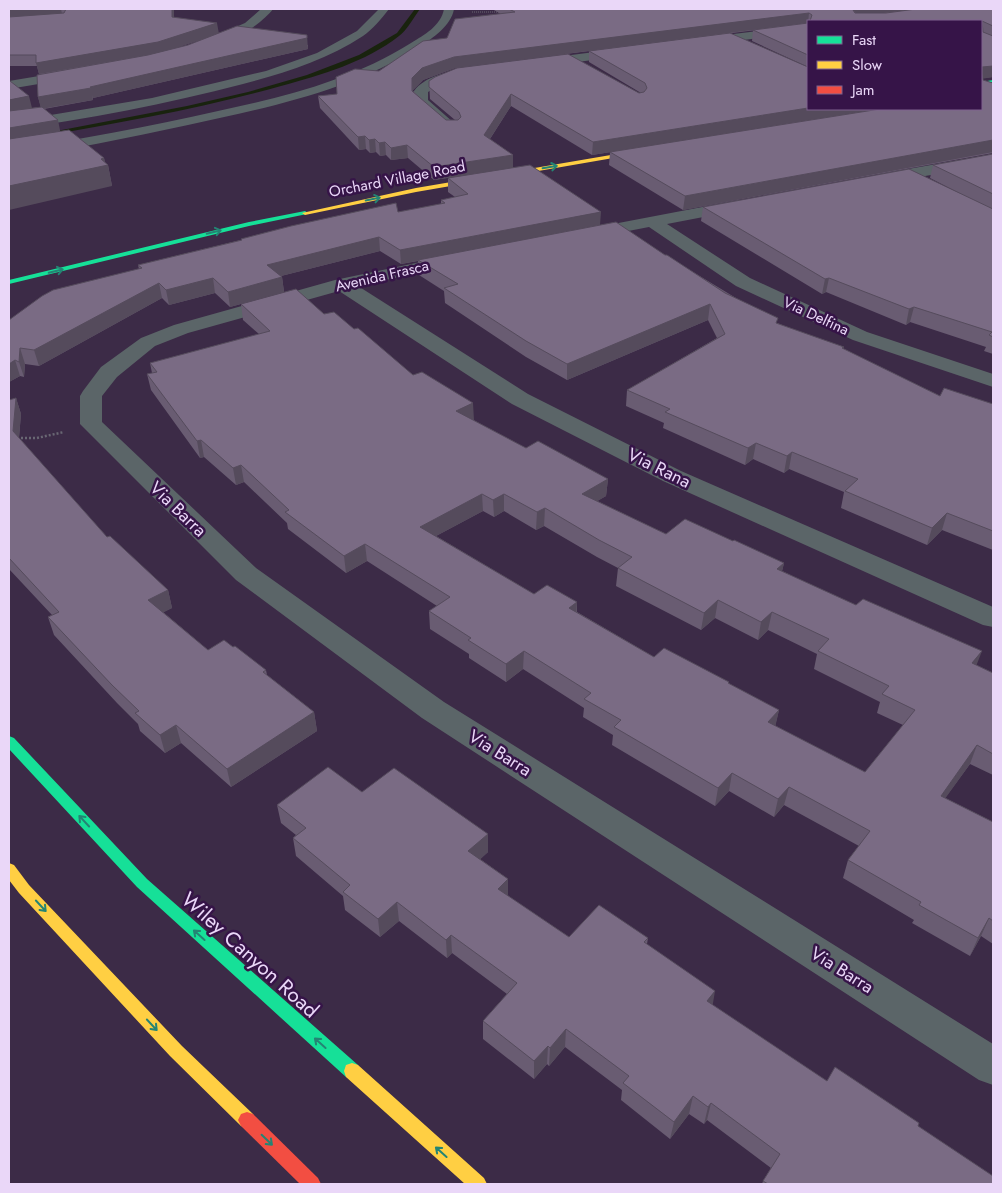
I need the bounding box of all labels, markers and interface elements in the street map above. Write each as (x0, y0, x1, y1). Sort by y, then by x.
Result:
legend (807, 20, 982, 110)
text: Fast (852, 29, 876, 51)
text: Slow (852, 54, 883, 76)
text: Jam (850, 79, 875, 101)
street label: Orchard Village Road (327, 155, 467, 203)
one-way arrow (542, 161, 558, 171)
one-way arrow (364, 193, 380, 203)
one-way arrow (205, 227, 221, 236)
street label: Avenida Frasca (333, 255, 431, 297)
one-way arrow (48, 266, 64, 275)
street label: Via Delfina (780, 291, 852, 341)
street label: Via Rana (623, 442, 695, 494)
street label: Via Barra (144, 475, 212, 543)
street label: Via Barra (463, 723, 537, 783)
one-way arrow (78, 814, 90, 827)
street label: Wiley Canyon Road (175, 885, 325, 1025)
one-way arrow (35, 900, 47, 913)
one-way arrow (193, 929, 206, 940)
street label: Via Barra (805, 940, 879, 1000)
one-way arrow (146, 1019, 158, 1031)
one-way arrow (314, 1037, 327, 1049)
one-way arrow (260, 1134, 273, 1146)
one-way arrow (435, 1146, 448, 1158)

